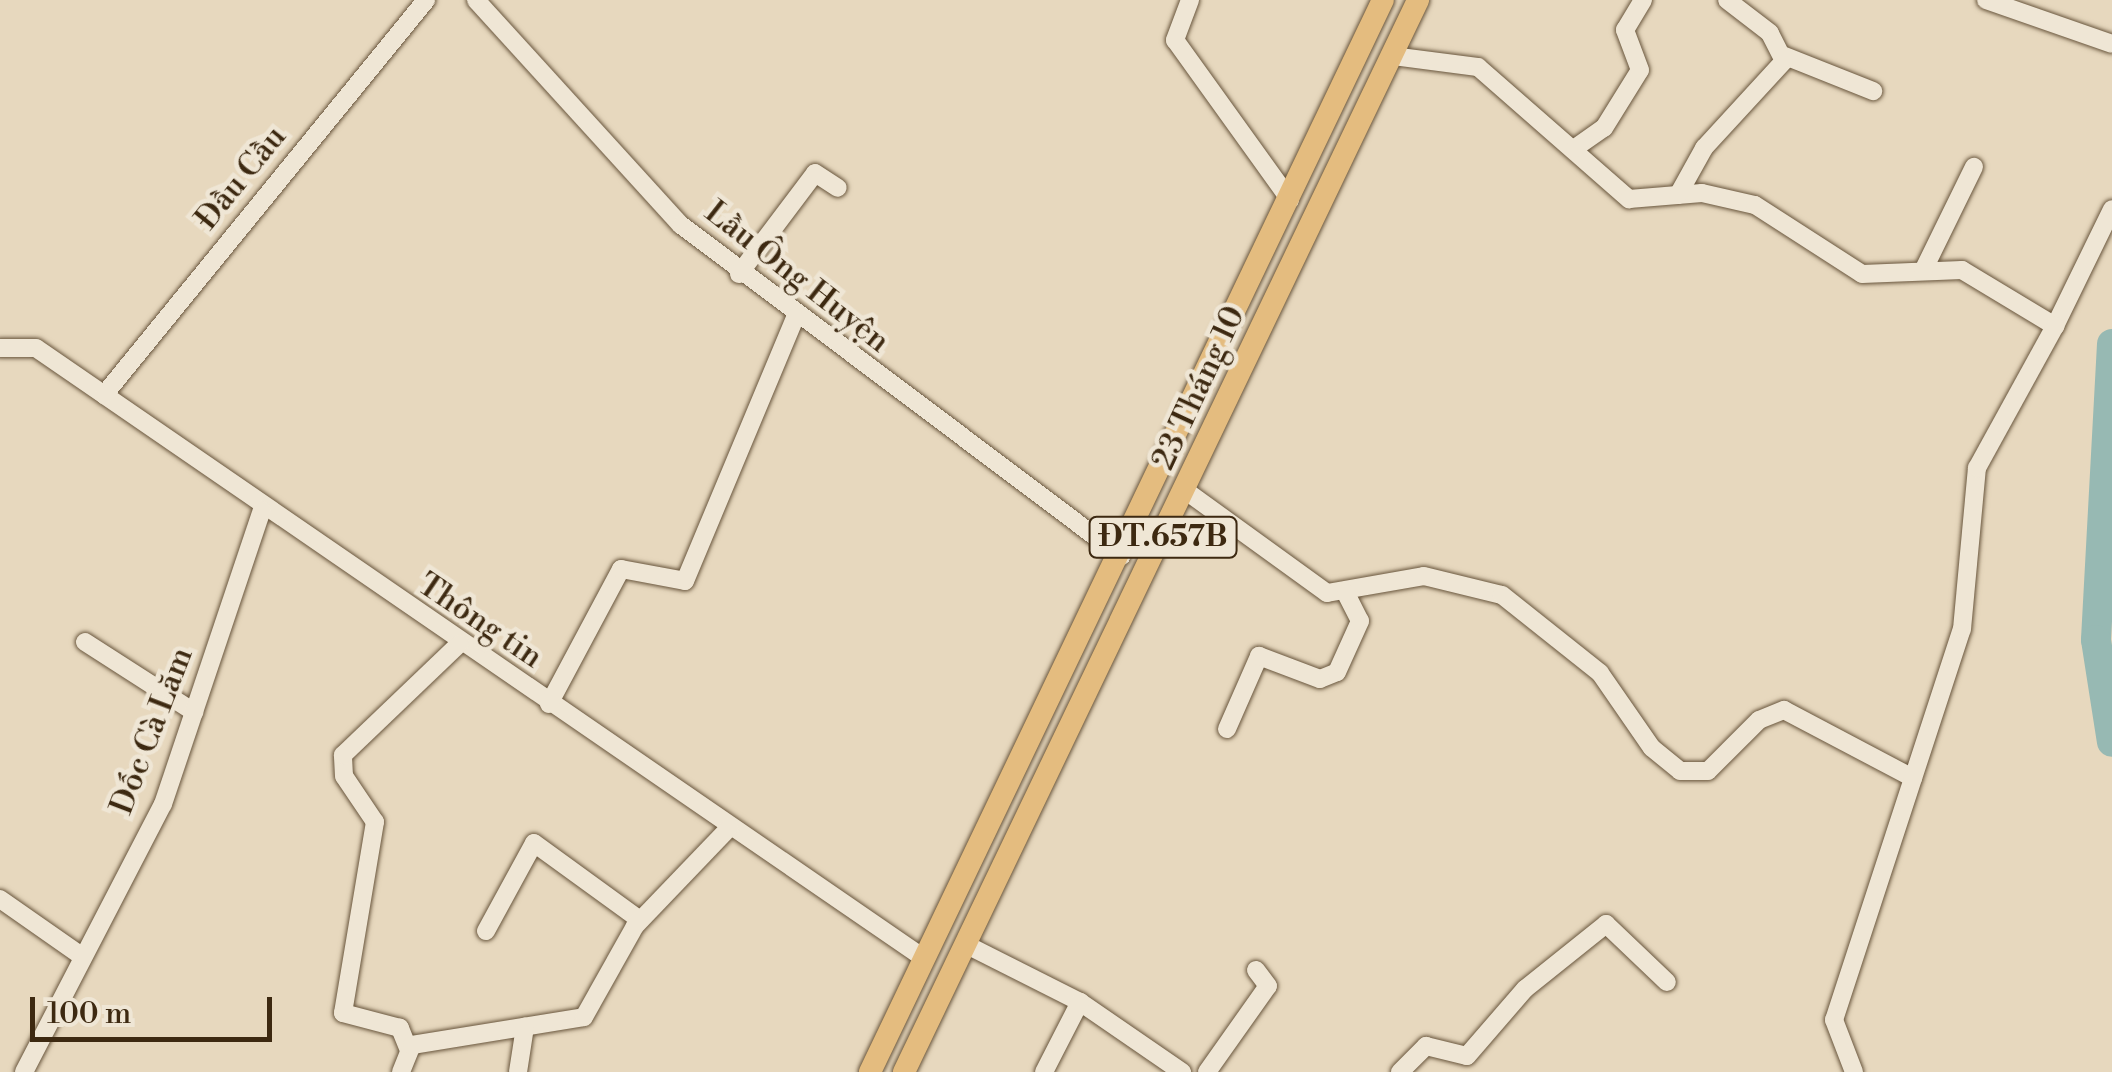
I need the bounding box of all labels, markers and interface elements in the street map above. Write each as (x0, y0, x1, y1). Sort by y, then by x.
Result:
street label: Đầu Cầu (188, 118, 294, 238)
street label: Lầu Ông Huyện (697, 193, 897, 361)
street label: 23 Tháng 10 (1144, 300, 1254, 476)
road number: ĐT.657B (1088, 512, 1238, 562)
street label: Thông tin (410, 565, 550, 677)
street label: Dốc Cà Lăm (103, 642, 201, 820)
scale bar (35, 977, 278, 1039)
text: 100 m (47, 995, 131, 1033)

